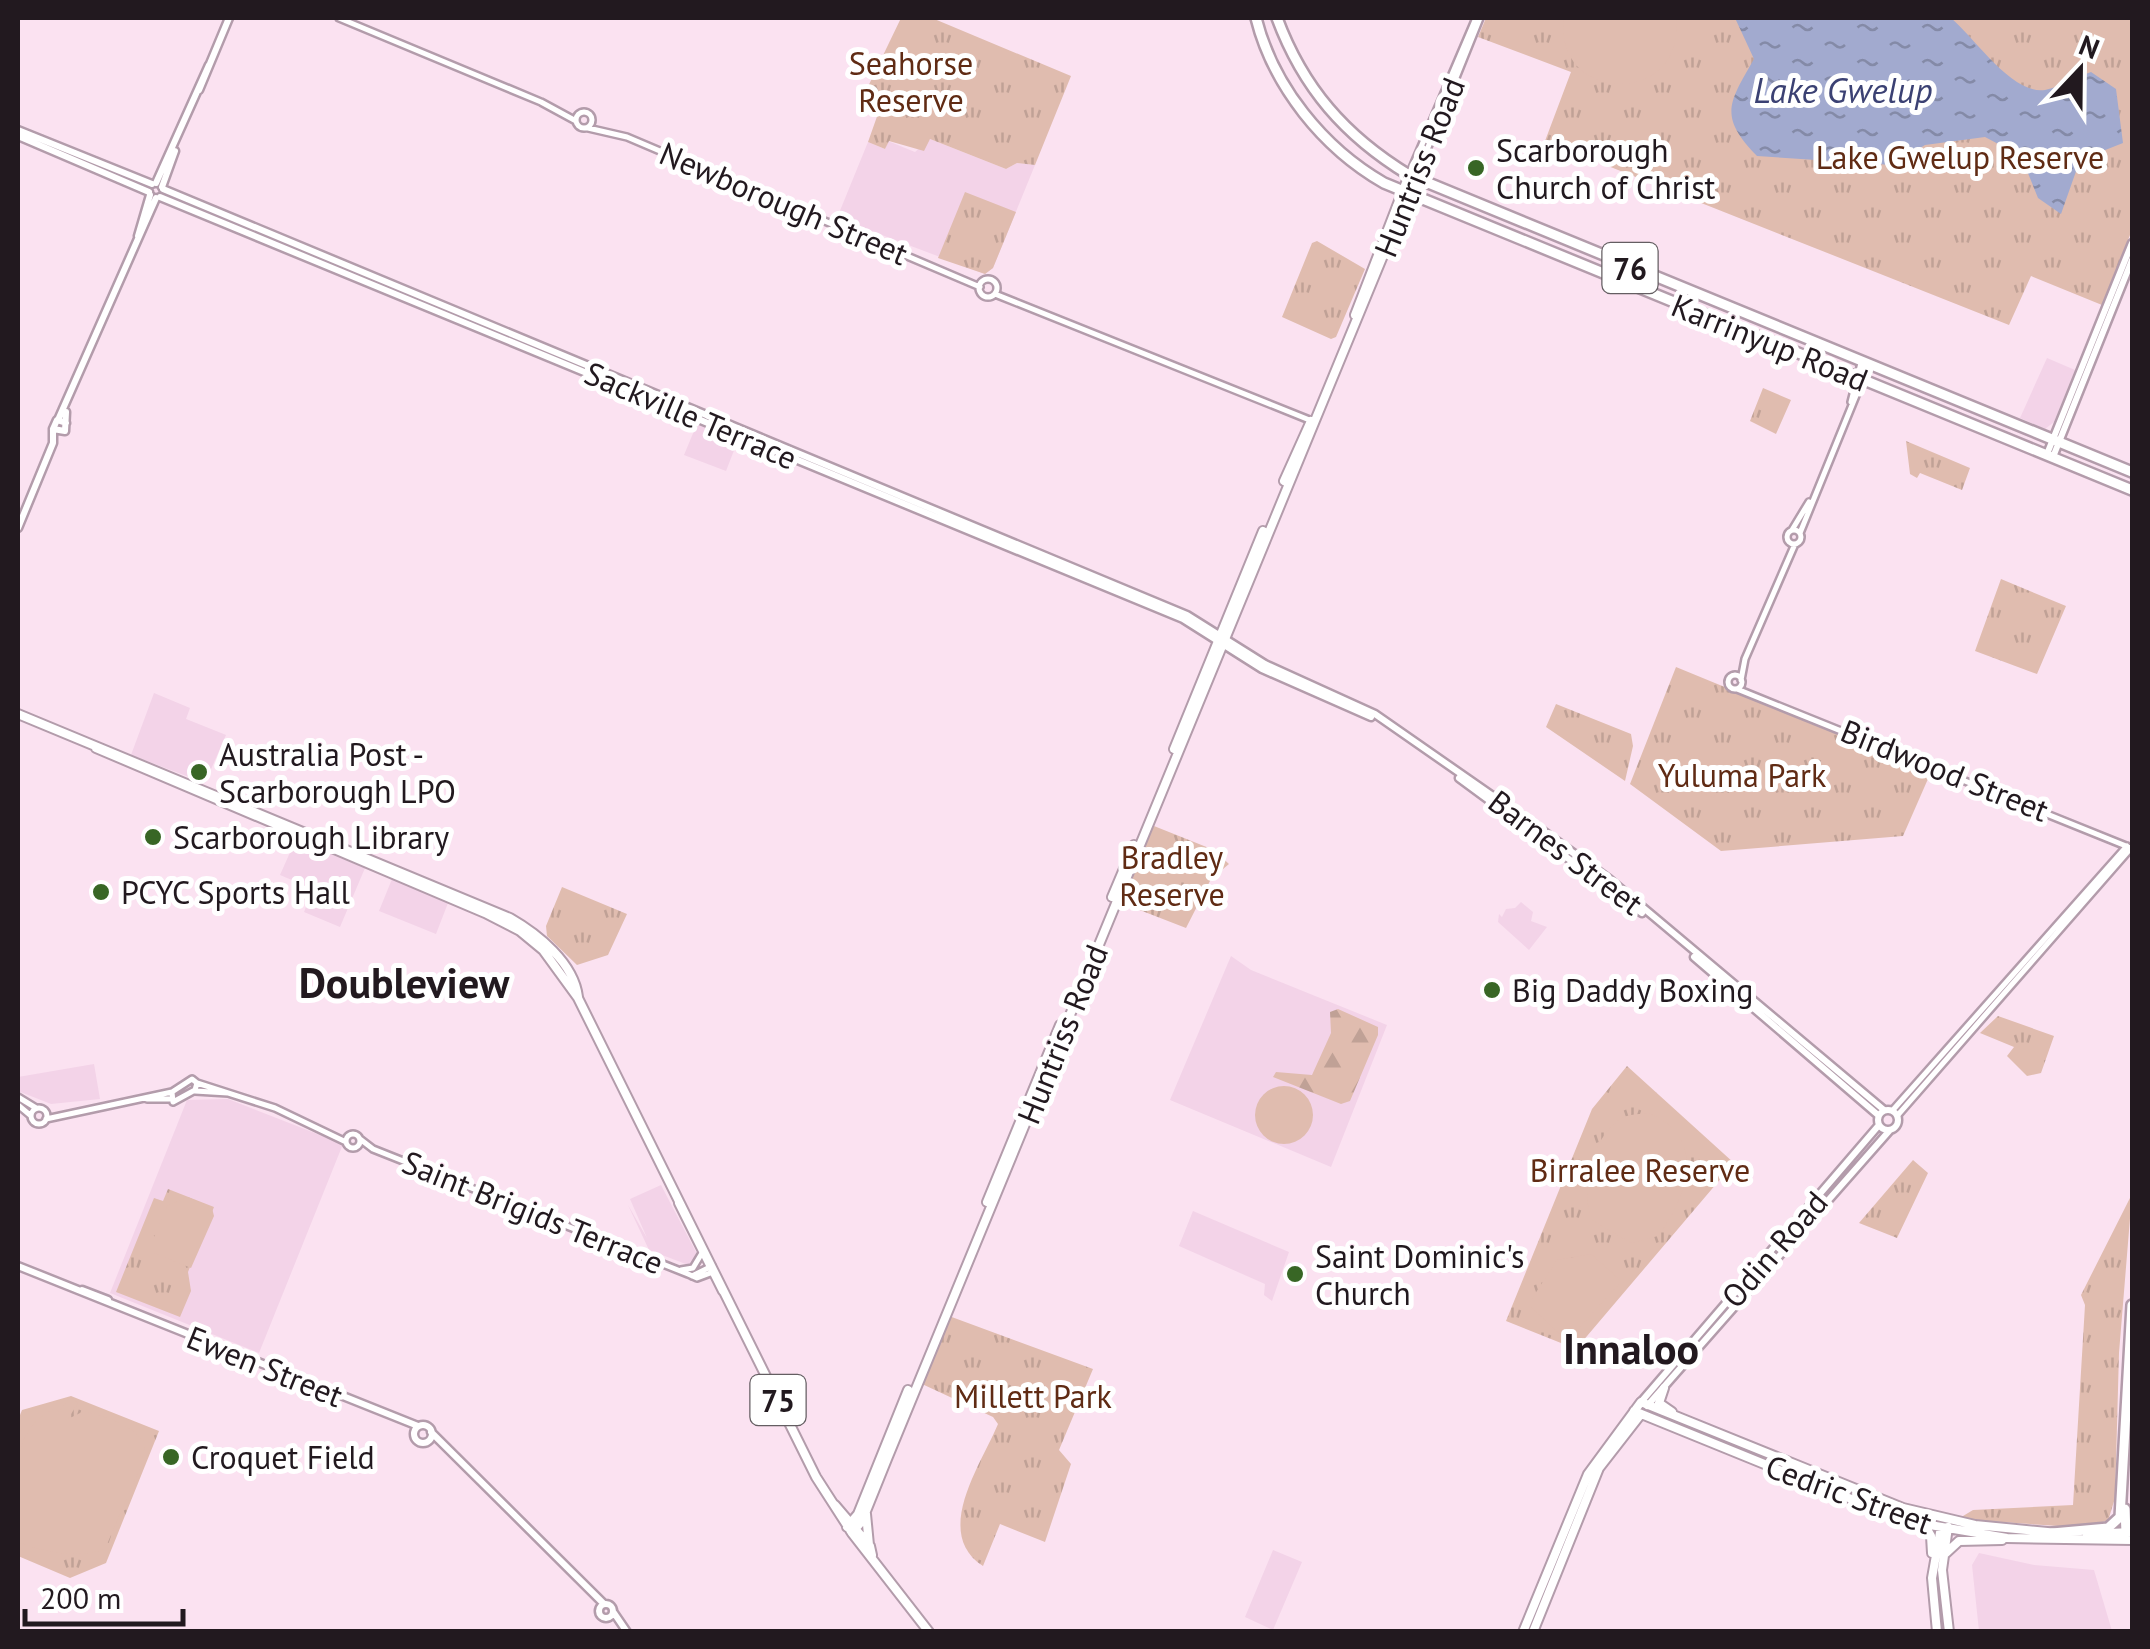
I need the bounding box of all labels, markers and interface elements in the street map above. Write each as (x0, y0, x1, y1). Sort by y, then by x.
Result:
north arrow (2030, 20, 2130, 120)
text: N (2074, 26, 2105, 67)
park label: Seahorse Reserve (849, 42, 973, 121)
water label: Lake Gwelup (1753, 67, 1933, 113)
street label: Huntriss Road (1364, 71, 1474, 263)
place label: Scarborough Church of Christ (1496, 129, 1716, 208)
street label: Newborough Street (654, 132, 915, 274)
park label: Lake Gwelup Reserve (1816, 136, 2104, 178)
marker: Scarborough Church of Christ (1465, 157, 1487, 179)
road number: 76 (1602, 243, 1658, 293)
street label: Karrinyup Road (1666, 284, 1874, 400)
street label: Sackville Terrace (579, 351, 803, 479)
street label: Birdwood Street (1835, 709, 2055, 831)
place label: Australia Post - Scarborough LPO (219, 733, 456, 812)
park label: Yuluma Park (1658, 754, 1827, 796)
marker: Australia Post - Scarborough LPO (188, 761, 210, 783)
street label: Barnes Street (1480, 780, 1652, 924)
place label: Scarborough Library (173, 816, 449, 858)
marker: Scarborough Library (142, 826, 164, 848)
park label: Bradley Reserve (1119, 836, 1225, 915)
place label: PCYC Sports Hall (121, 871, 350, 913)
marker: PCYC Sports Hall (90, 881, 112, 903)
street label: Huntriss Road (1007, 938, 1117, 1130)
district label: Doubleview (299, 955, 510, 1010)
place label: Big Daddy Boxing (1512, 969, 1753, 1011)
marker: Big Daddy Boxing (1481, 979, 1503, 1001)
street label: Saint Brigids Terrace (396, 1140, 670, 1284)
park label: Birralee Reserve (1530, 1149, 1750, 1191)
street label: Odin Road (1712, 1182, 1836, 1316)
place label: Saint Dominic's Church (1315, 1235, 1525, 1314)
marker: Saint Dominic's Church (1284, 1263, 1306, 1285)
street label: Ewen Street (181, 1316, 349, 1416)
district label: Innaloo (1563, 1321, 1699, 1376)
road number: 75 (750, 1375, 806, 1425)
park label: Millett Park (954, 1375, 1113, 1417)
place label: Croquet Field (191, 1436, 375, 1478)
street label: Cedric Street (1760, 1445, 1938, 1544)
marker: Croquet Field (160, 1446, 182, 1468)
scale bar (25, 1564, 182, 1626)
text: 200 m (40, 1578, 121, 1617)

